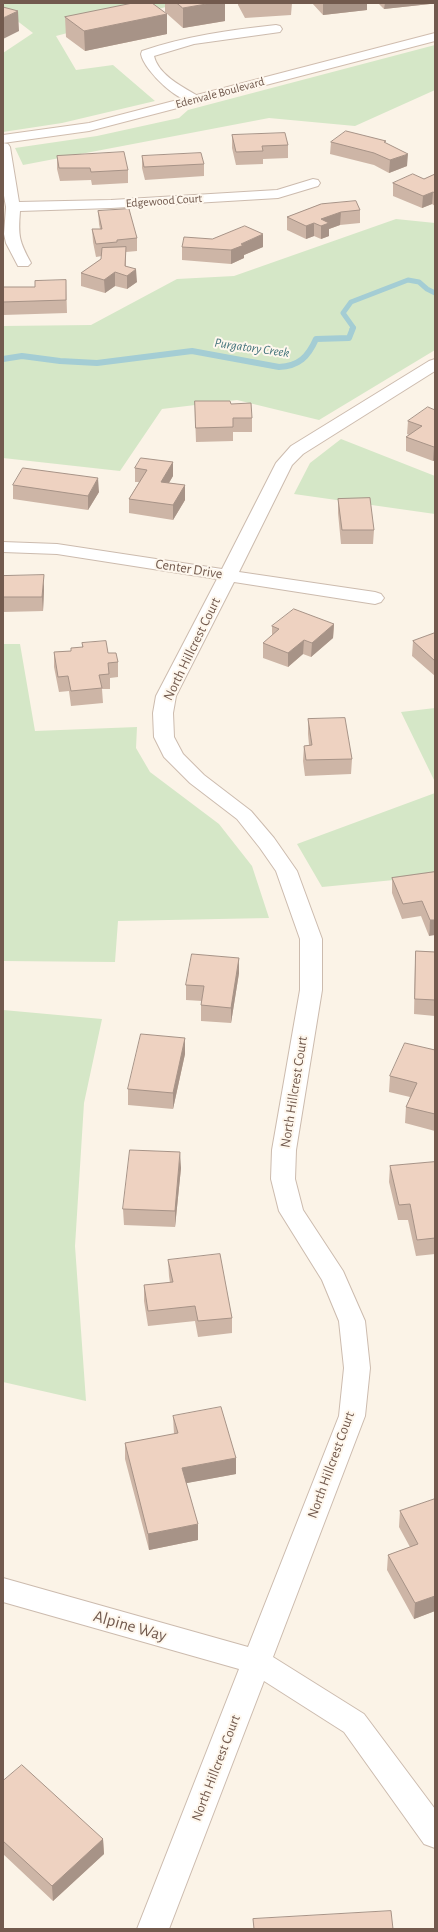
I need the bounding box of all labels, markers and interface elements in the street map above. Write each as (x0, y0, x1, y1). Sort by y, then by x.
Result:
street label: Edenvale Boulevard (174, 74, 266, 112)
street label: Edgewood Court (125, 191, 203, 211)
water label: Purgatory Creek (214, 335, 290, 361)
street label: Center Drive (154, 555, 224, 583)
street label: North Hillcrest Court (160, 595, 224, 703)
street label: North Hillcrest Court (277, 1035, 311, 1149)
street label: North Hillcrest Court (304, 1409, 358, 1521)
street label: Alpine Way (91, 1606, 169, 1646)
street label: North Hillcrest Court (188, 1712, 244, 1824)

